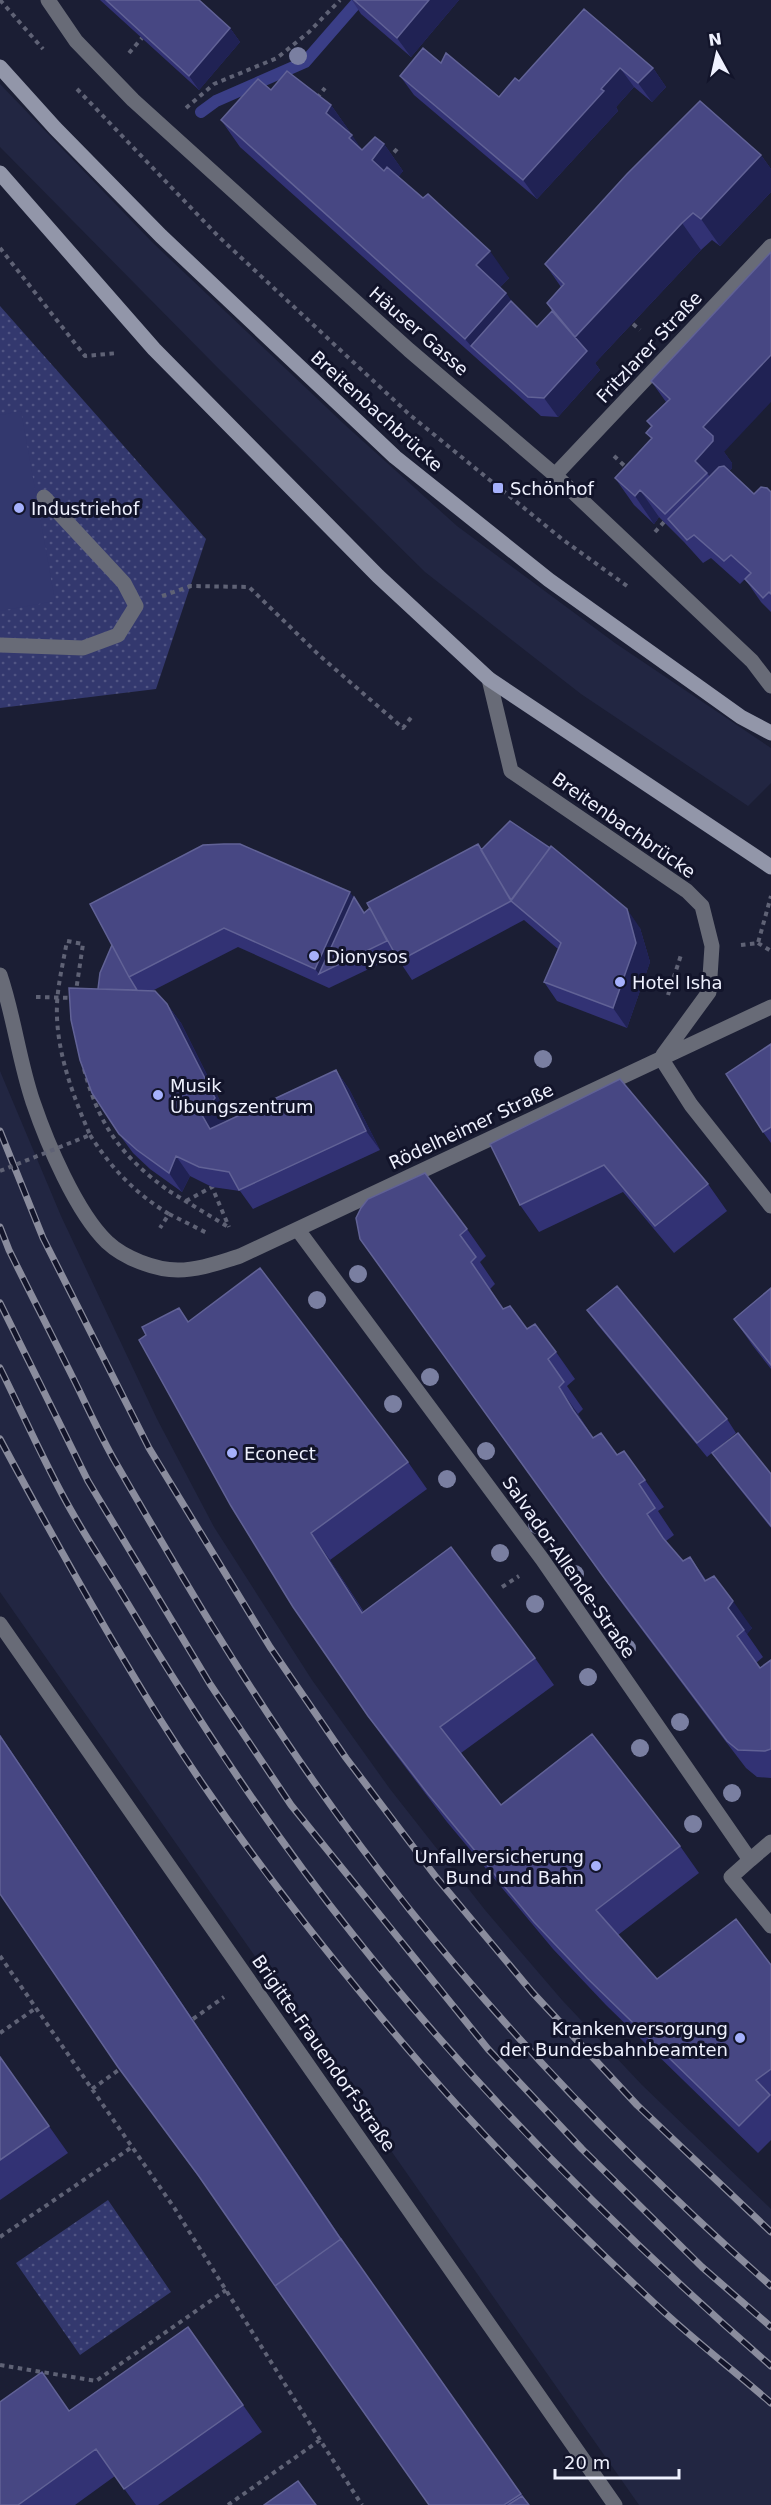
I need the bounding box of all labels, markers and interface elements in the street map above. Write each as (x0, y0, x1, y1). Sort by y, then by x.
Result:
north arrow (687, 24, 747, 84)
text: N (707, 29, 723, 50)
street label: Häuser Gasse (365, 282, 473, 380)
street label: Fritzlarer Straße (592, 287, 706, 407)
street label: Breitenbachbrücke (307, 346, 447, 476)
place label: Schönhof (510, 478, 595, 499)
marker: Schönhof (491, 481, 505, 495)
place label: Industriehof (31, 498, 140, 519)
marker: Industriehof (12, 501, 26, 515)
street label: Breitenbachbrücke (548, 768, 700, 882)
place label: Dionysos (326, 946, 408, 967)
marker: Dionysos (307, 949, 321, 963)
place label: Hotel Isha (632, 972, 723, 993)
marker: Hotel Isha (613, 975, 627, 989)
place label: Musik Übungszentrum (170, 1075, 314, 1117)
street label: Rödelheimer Straße (386, 1079, 556, 1173)
marker: Musik Übungszentrum (151, 1088, 165, 1102)
place label: Econect (244, 1443, 316, 1464)
marker: Econect (225, 1446, 239, 1460)
street label: Salvador-Allende-Straße (498, 1472, 640, 1662)
place label: Unfallversicherung Bund und Bahn (415, 1846, 584, 1888)
marker: Unfallversicherung Bund und Bahn (589, 1859, 603, 1873)
street label: Brigitte-Frauendorf-Straße (248, 1951, 400, 2155)
place label: Krankenversorgung der Bundesbahnbeamten (499, 2018, 728, 2060)
marker: Krankenversorgung der Bundesbahnbeamten (733, 2031, 747, 2045)
scale bar (555, 2442, 680, 2480)
text: 20 m (564, 2452, 610, 2473)

